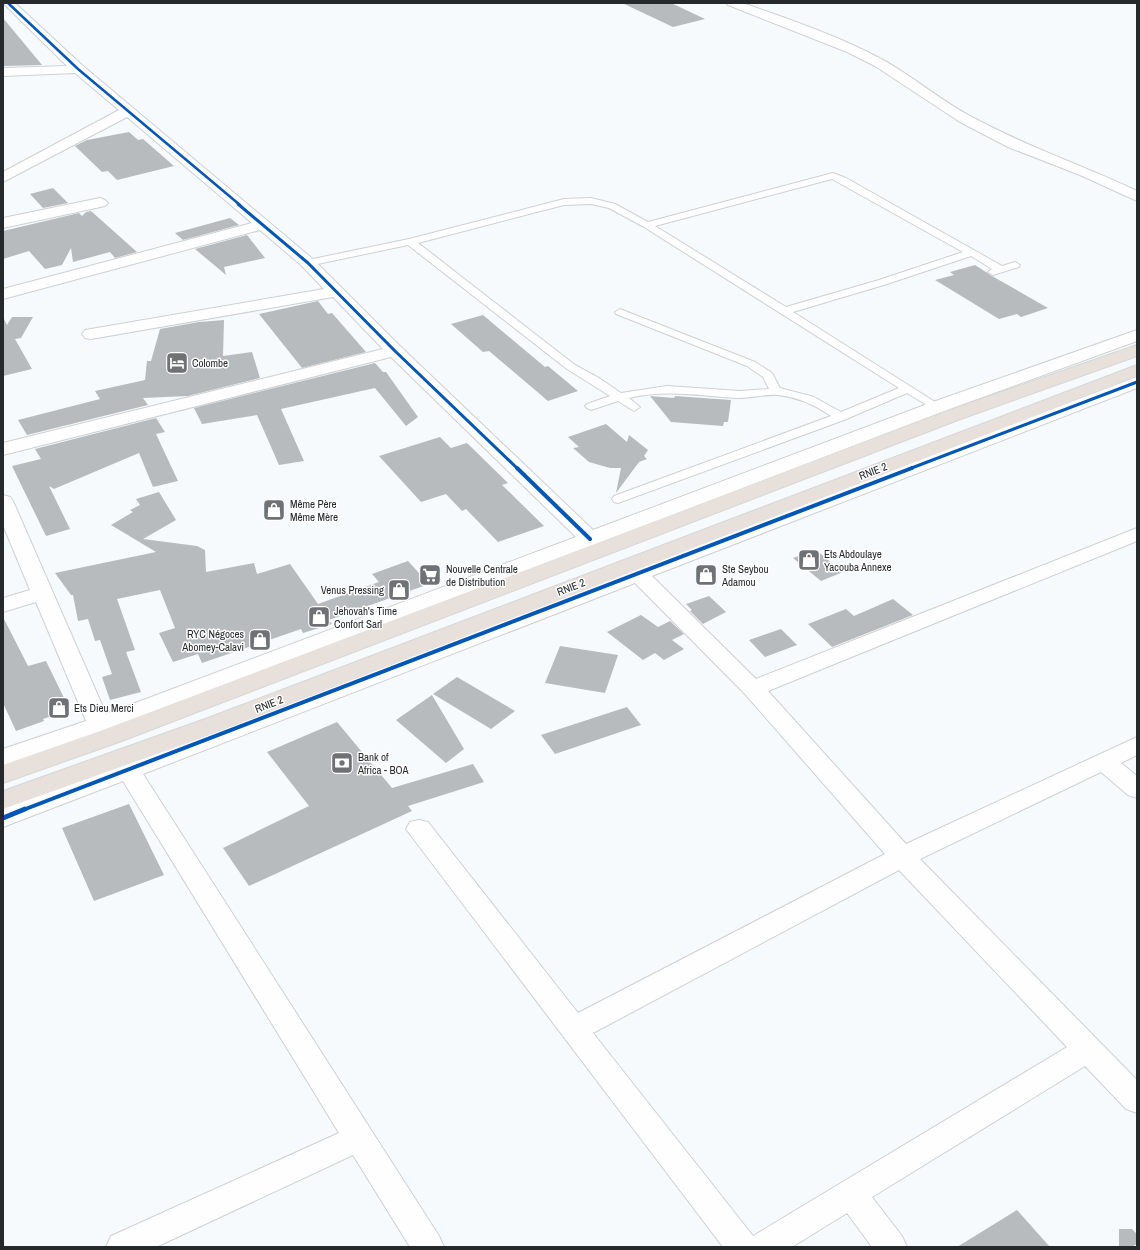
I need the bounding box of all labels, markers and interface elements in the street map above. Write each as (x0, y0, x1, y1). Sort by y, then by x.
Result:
hotel icon: Colombe (164, 350, 190, 376)
place label: Colombe (192, 356, 228, 370)
street label: RNIE 2 (857, 459, 889, 483)
shop icon: Même Père Même Mère (261, 497, 287, 523)
place label: Même Père Même Mère (290, 497, 338, 524)
shop icon: Ets Abdoulaye Yacouba Annexe (796, 547, 822, 573)
place label: Ets Abdoulaye Yacouba Annexe (824, 547, 892, 574)
supermarket icon: Nouvelle Centrale de Distribution (417, 562, 443, 588)
place label: Nouvelle Centrale de Distribution (446, 562, 518, 589)
shop icon: Ste Seybou Adamou (693, 562, 719, 588)
place label: Ste Seybou Adamou (721, 562, 769, 589)
street label: RNIE 2 (555, 575, 587, 599)
shop icon: Venus Pressing (386, 577, 412, 603)
place label: Venus Pressing (321, 583, 384, 597)
shop icon: Jehovah's Time Confort Sarl (306, 604, 332, 630)
place label: Jehovah's Time Confort Sarl (334, 604, 397, 631)
place label: RYC Négoces Abomey-Calavi (181, 627, 244, 654)
shop icon: RYC Négoces Abomey-Calavi (247, 627, 273, 653)
street label: RNIE 2 (253, 692, 285, 716)
shop icon: Ets Dieu Merci (46, 695, 72, 721)
place label: Ets Dieu Merci (74, 701, 134, 715)
bank icon: Bank of Africa - BOA (329, 750, 355, 776)
place label: Bank of Africa - BOA (357, 750, 410, 777)

